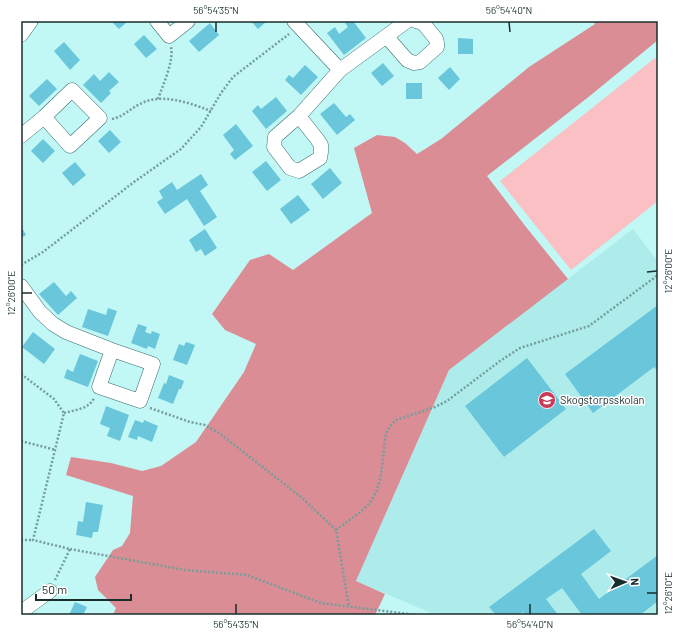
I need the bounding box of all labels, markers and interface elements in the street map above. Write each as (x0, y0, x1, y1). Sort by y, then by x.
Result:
text: 56°54'35"N (193, 4, 239, 16)
text: 56°54'40"N (486, 4, 532, 16)
text: 12°26'00"E (662, 249, 674, 293)
text: 12°26'00"E (5, 271, 17, 315)
school or university icon: Skogstorpsskolan (537, 390, 557, 410)
place label: Skogstorpsskolan (560, 393, 645, 406)
north arrow (605, 562, 645, 602)
text: 12°26'10"E (662, 572, 674, 614)
scale bar (36, 576, 131, 602)
text: N (629, 578, 642, 586)
text: 50 m (42, 582, 67, 596)
text: 56°54'35"N (213, 618, 259, 630)
text: 56°54'40"N (507, 618, 553, 630)

